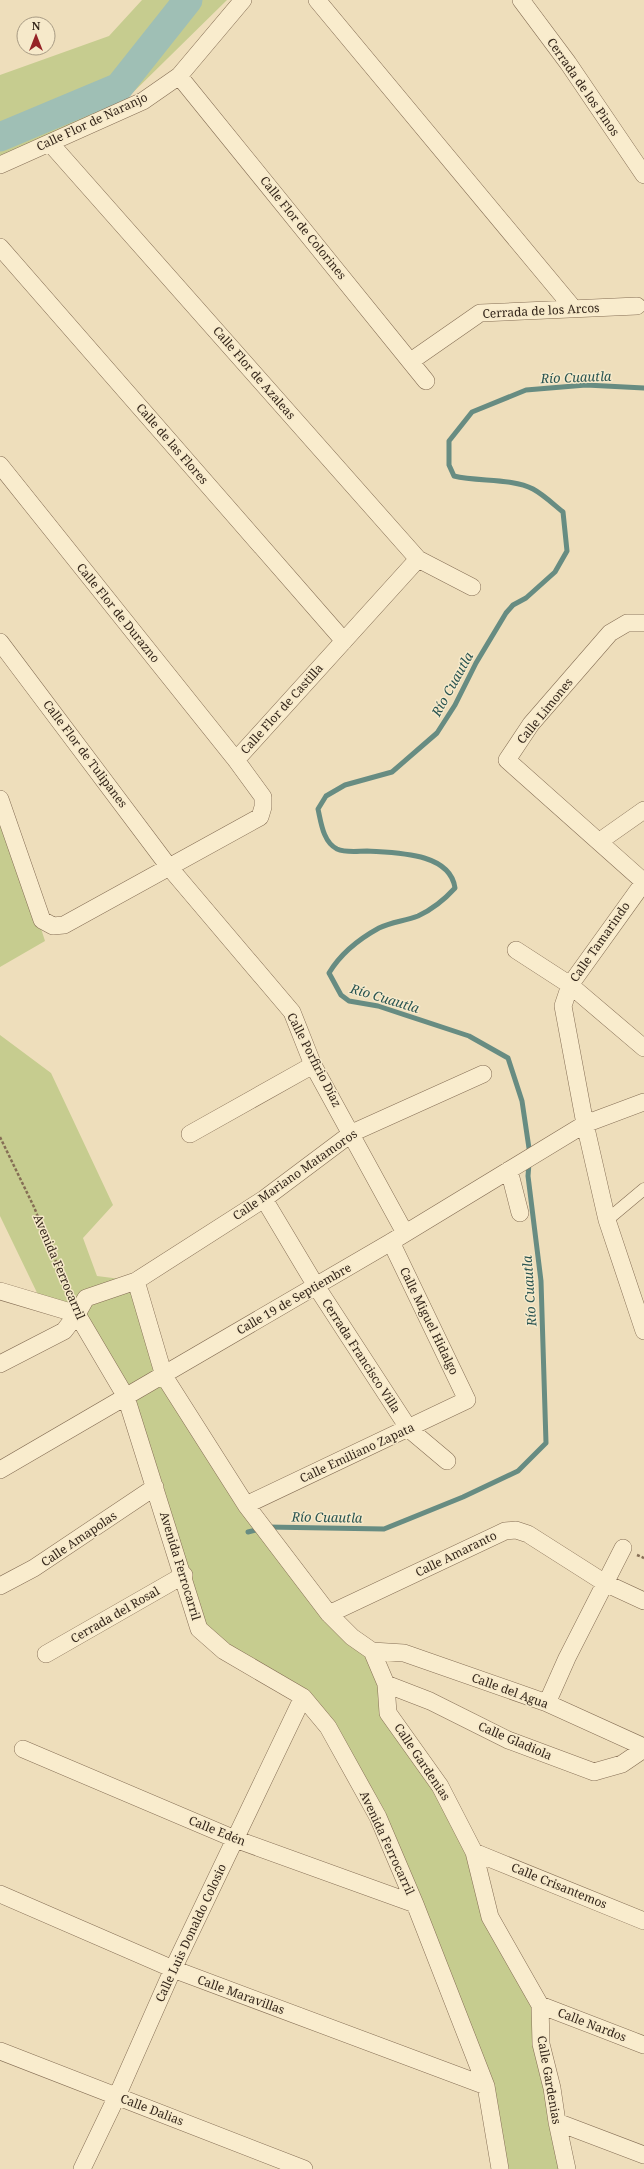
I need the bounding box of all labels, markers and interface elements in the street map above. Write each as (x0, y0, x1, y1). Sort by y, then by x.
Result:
north arrow (16, 16, 56, 56)
text: N (32, 18, 41, 33)
street label: Cerrada de los Pinos (543, 34, 624, 139)
street label: Calle Flor de Naranjo (33, 88, 150, 155)
street label: Calle Flor de Colorines (256, 172, 350, 283)
street label: Cerrada de los Arcos (482, 299, 600, 322)
street label: Calle Flor de Azaleas (209, 323, 300, 423)
water label: Río Cuautla (539, 367, 612, 387)
street label: Calle de las Flores (132, 400, 212, 488)
street label: Calle Flor de Durazno (73, 559, 164, 666)
water label: Río Cuautla (426, 648, 477, 720)
street label: Calle Flor de Castilla (236, 660, 327, 758)
street label: Calle Limones (513, 674, 576, 747)
street label: Calle Flor de Tulipanes (39, 696, 132, 811)
street label: Calle Tamarindo (566, 898, 634, 985)
water label: Río Cuautla (347, 979, 422, 1017)
street label: Calle Porfirio Díaz (283, 1010, 346, 1110)
street label: Calle Mariano Matamoros (229, 1125, 360, 1224)
street label: Avenida Ferrocarril (30, 1212, 89, 1322)
water label: Río Cuautla (518, 1255, 541, 1328)
street label: Calle 19 de Septiembre (233, 1259, 354, 1338)
street label: Calle Miguel Hidalgo (396, 1264, 463, 1378)
street label: Cerrada Francisco Villa (318, 1295, 405, 1416)
street label: Calle Emiliano Zapata (297, 1418, 417, 1487)
street label: Calle Amapolas (38, 1507, 120, 1570)
water label: Río Cuautla (290, 1507, 363, 1527)
street label: Avenida Ferrocarril (156, 1509, 205, 1622)
street label: Calle Amaranto (412, 1526, 499, 1581)
street label: Cerrada del Rosal (67, 1582, 163, 1647)
street label: Calle del Agua (469, 1669, 551, 1712)
street label: Calle Gladiola (476, 1717, 555, 1764)
street label: Calle Gardenias (390, 1720, 455, 1804)
street label: Avenida Ferrocarril (356, 1788, 419, 1898)
street label: Calle Edén (186, 1811, 248, 1850)
street label: Calle Crisantemos (509, 1859, 610, 1913)
street label: Calle Luis Donaldo Colosio (151, 1861, 230, 2005)
street label: Calle Maravillas (195, 1971, 287, 2018)
street label: Calle Nardos (555, 2004, 629, 2045)
street label: Calle Gardenias (533, 2034, 566, 2126)
street label: Calle Dalias (118, 2090, 186, 2129)

